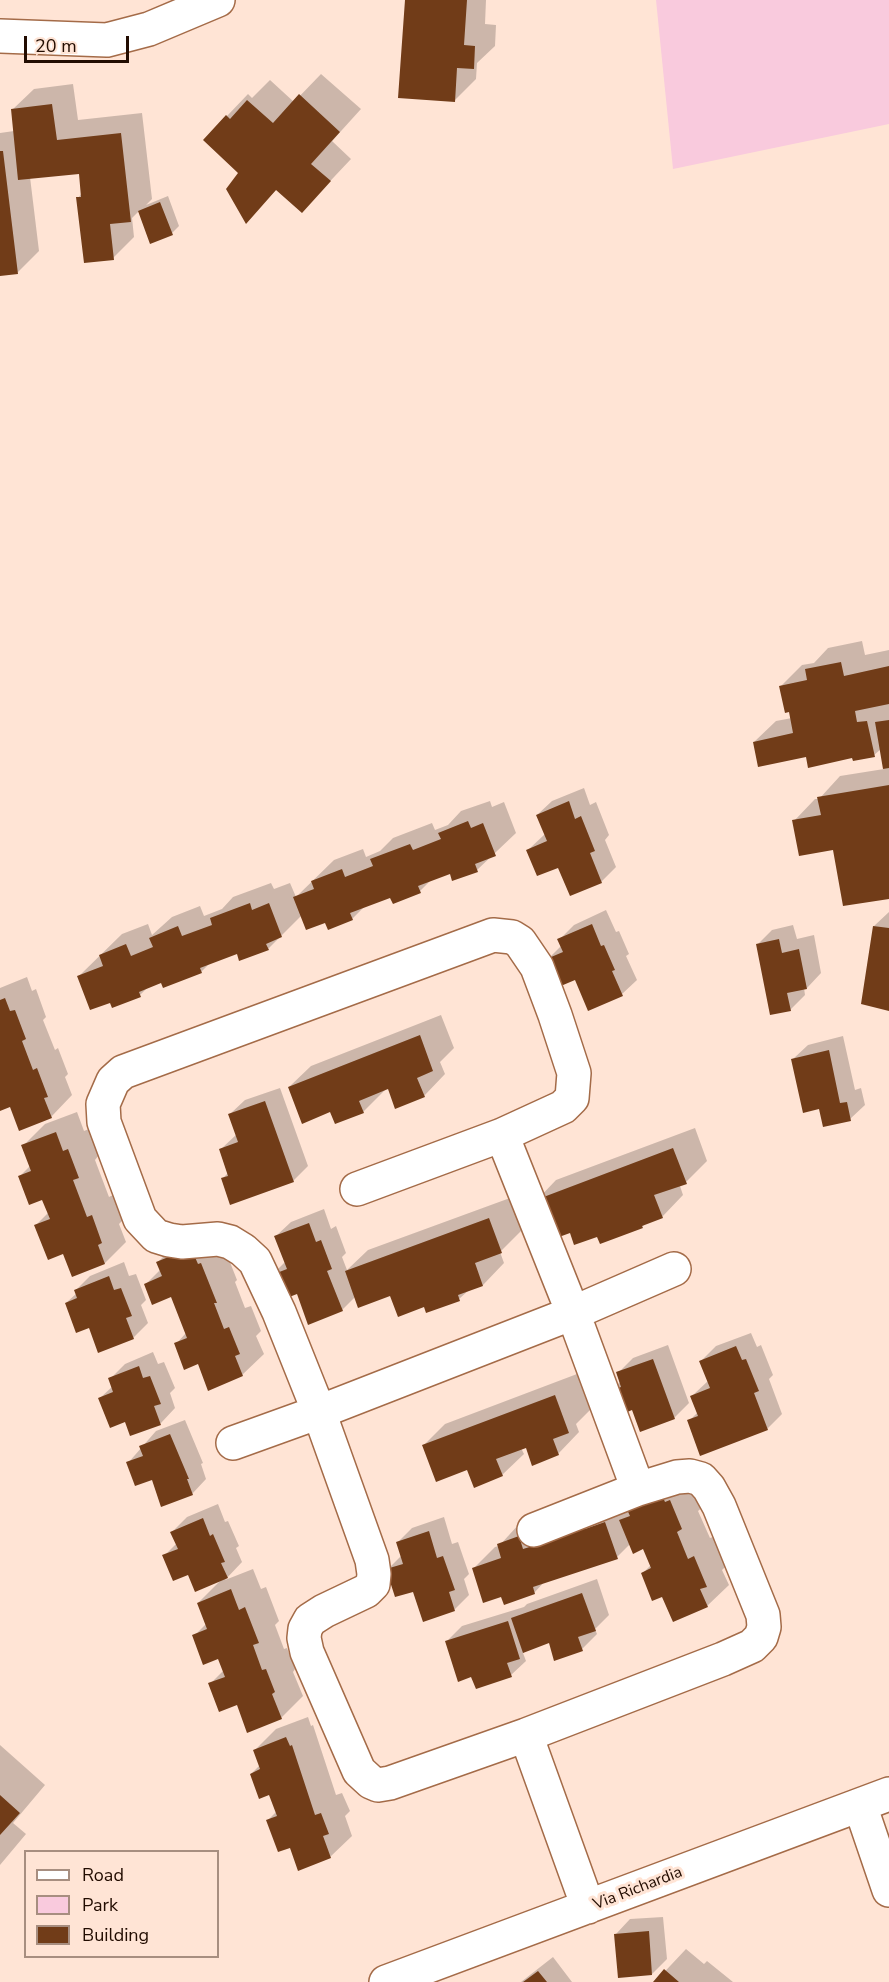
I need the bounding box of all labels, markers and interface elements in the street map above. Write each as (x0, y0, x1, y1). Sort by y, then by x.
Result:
scale bar (27, 24, 132, 62)
text: 20 m (35, 34, 77, 58)
legend (24, 1850, 219, 1958)
text: Road (82, 1863, 124, 1887)
street label: Via Richardia (591, 1863, 685, 1915)
text: Park (82, 1893, 118, 1917)
text: Building (82, 1923, 149, 1947)

